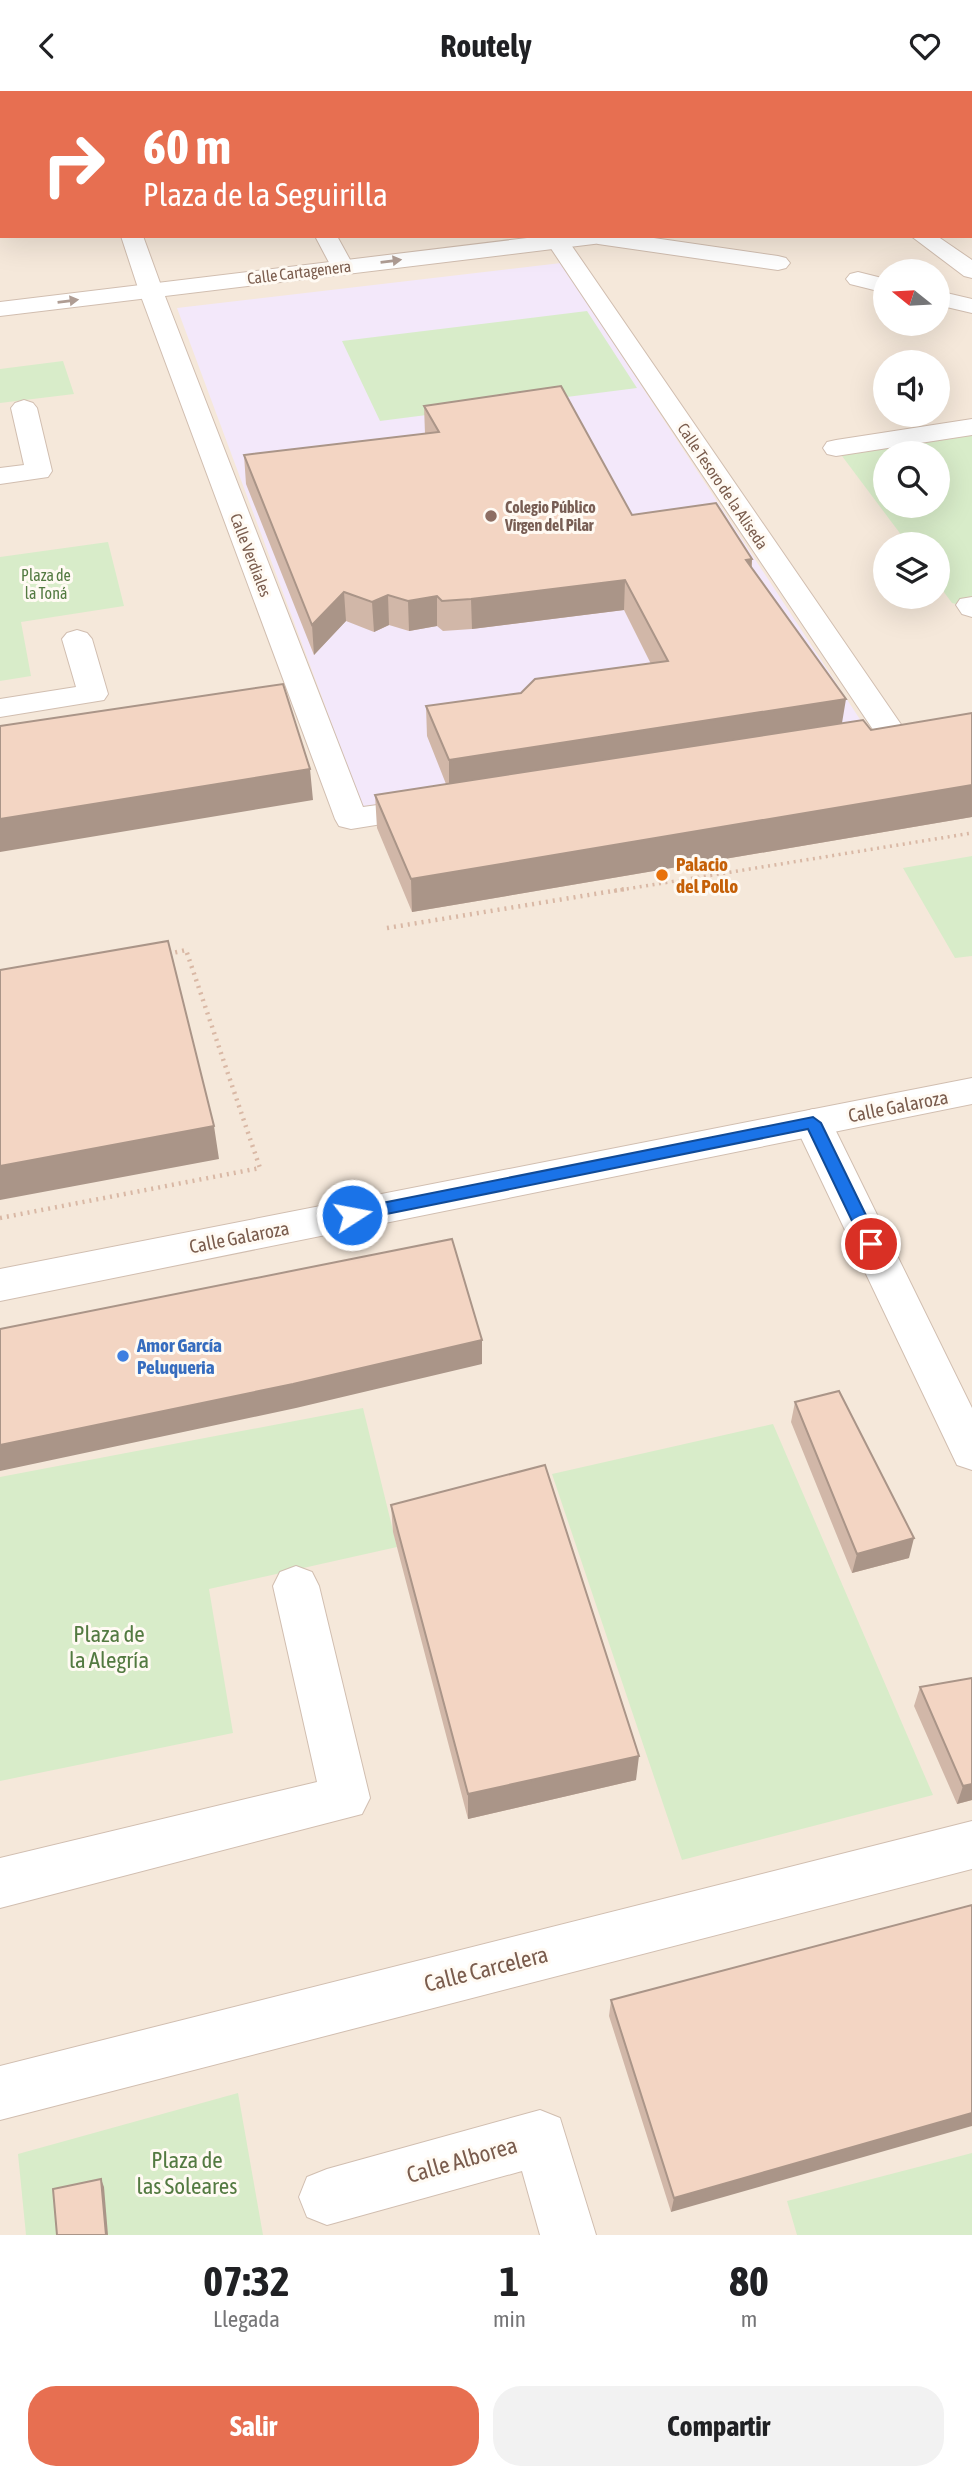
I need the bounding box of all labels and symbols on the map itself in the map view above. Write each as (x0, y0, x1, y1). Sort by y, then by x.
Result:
one-way arrow (380, 256, 402, 267)
street label: Calle Cartagenera (246, 257, 352, 288)
north arrow (873, 259, 950, 336)
one-way arrow (57, 295, 79, 306)
street label: Calle Tesoro de la Aliseda (674, 420, 772, 552)
place label: Colegio Público Virgen del Pilar (504, 498, 596, 534)
marker: Colegio Público Virgen del Pilar (483, 508, 499, 524)
street label: Calle Verdiales (227, 511, 275, 599)
park label: Plaza de la Toná (21, 566, 71, 602)
place label: Palacio del Pollo (676, 853, 738, 897)
marker: Palacio del Pollo (654, 867, 670, 883)
street label: Calle Galaroza (846, 1086, 950, 1126)
position arrow (315, 1178, 389, 1252)
pin (841, 1214, 901, 1274)
street label: Calle Galaroza (187, 1217, 291, 1257)
place label: Amor García Peluqueria (136, 1334, 222, 1378)
marker: Amor García Peluqueria (115, 1348, 131, 1364)
park label: Plaza de la Alegría (69, 1621, 149, 1673)
street label: Calle Carcelera (421, 1941, 551, 1997)
street label: Calle Alborea (404, 2132, 520, 2188)
park label: Plaza de las Soleares (137, 2147, 237, 2199)

